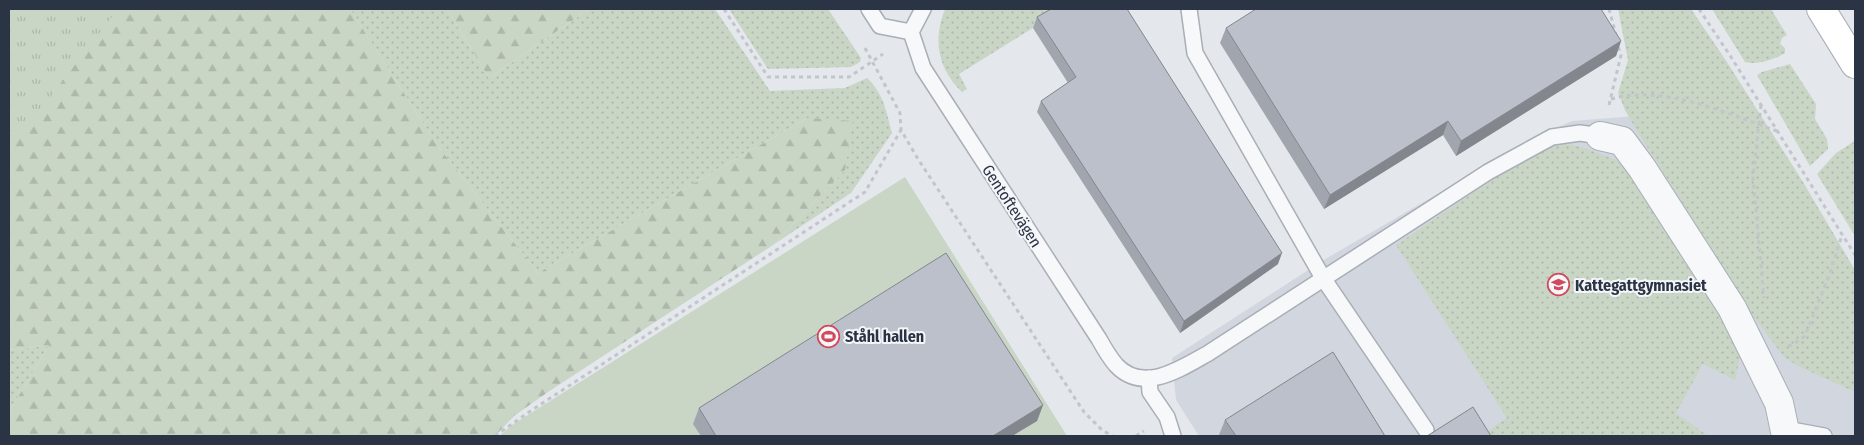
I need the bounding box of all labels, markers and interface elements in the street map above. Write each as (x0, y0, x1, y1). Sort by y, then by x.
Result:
street label: Gentoftevägen (978, 161, 1046, 251)
school or university icon: Kattegattgymnasiet (1547, 273, 1571, 297)
place label: Kattegattgymnasiet (1575, 276, 1707, 295)
sports icon: Ståhl hallen (817, 324, 841, 348)
place label: Ståhl hallen (845, 327, 924, 346)

